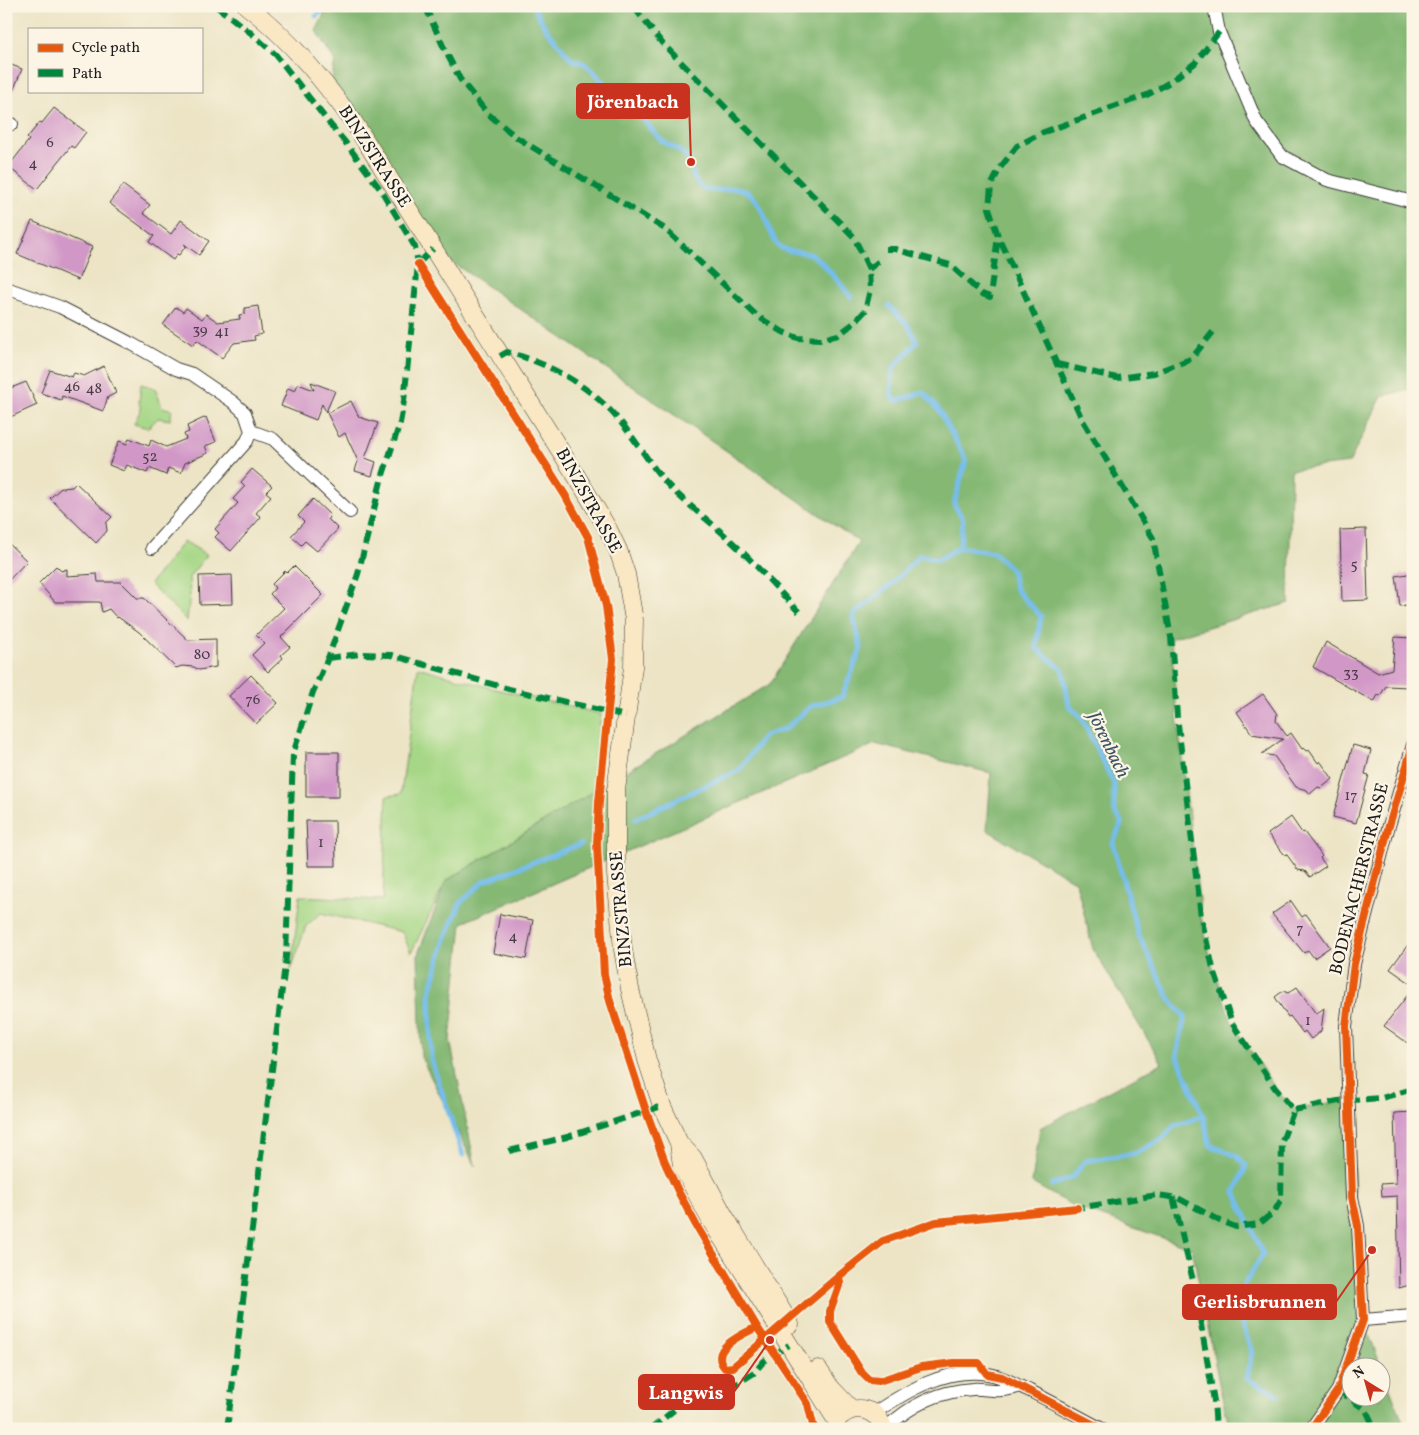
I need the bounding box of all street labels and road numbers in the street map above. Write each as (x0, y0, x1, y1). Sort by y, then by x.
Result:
street label: BINZSTRASSE (332, 101, 417, 213)
street label: BINZSTRASSE (549, 444, 627, 558)
street label: BODENACHERSTRASSE (1324, 780, 1396, 978)
street label: BINZSTRASSE (604, 849, 640, 968)

